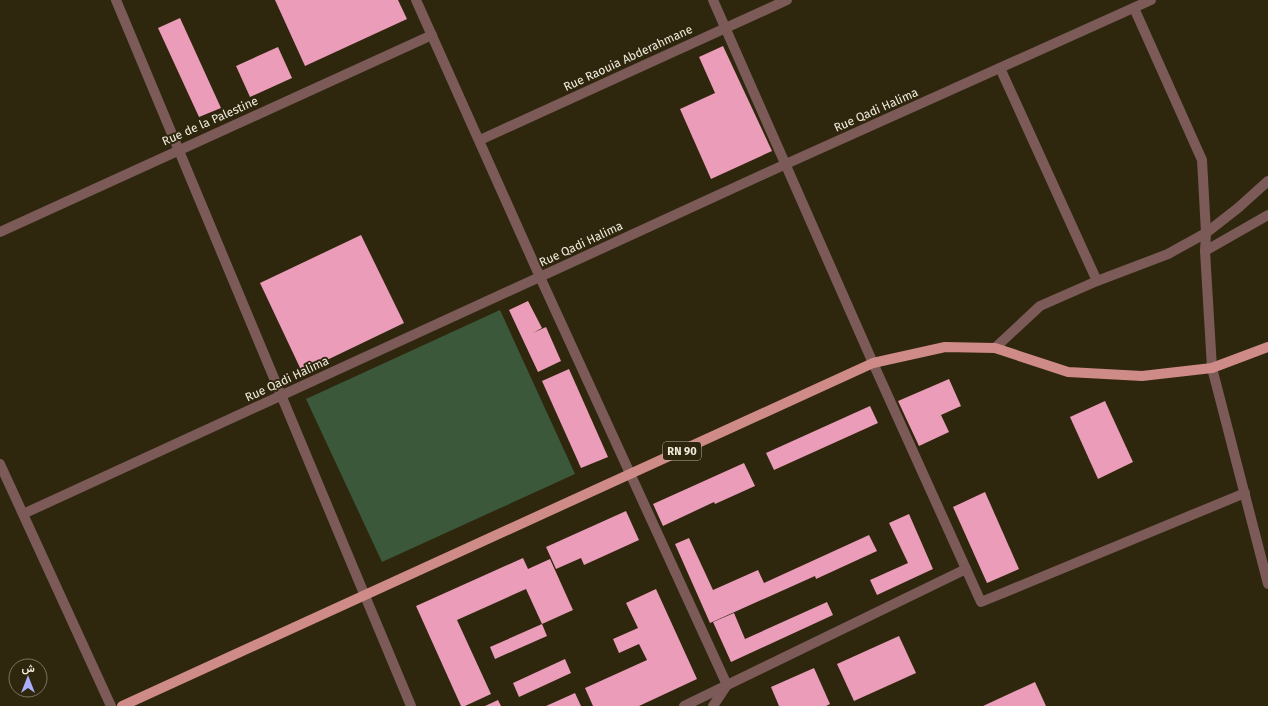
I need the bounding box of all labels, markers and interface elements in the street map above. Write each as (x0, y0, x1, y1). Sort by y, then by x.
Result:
street label: Rue Raouia Abderahmane (561, 22, 695, 94)
street label: Rue Qadi Halima (832, 85, 920, 135)
street label: Rue de la Palestine (160, 94, 260, 148)
street label: Rue Qadi Halima (537, 218, 625, 270)
street label: Rue Qadi Halima (243, 353, 331, 405)
road number: RN 90 (663, 442, 701, 460)
north arrow (8, 658, 48, 698)
text: ش (21, 662, 35, 675)

